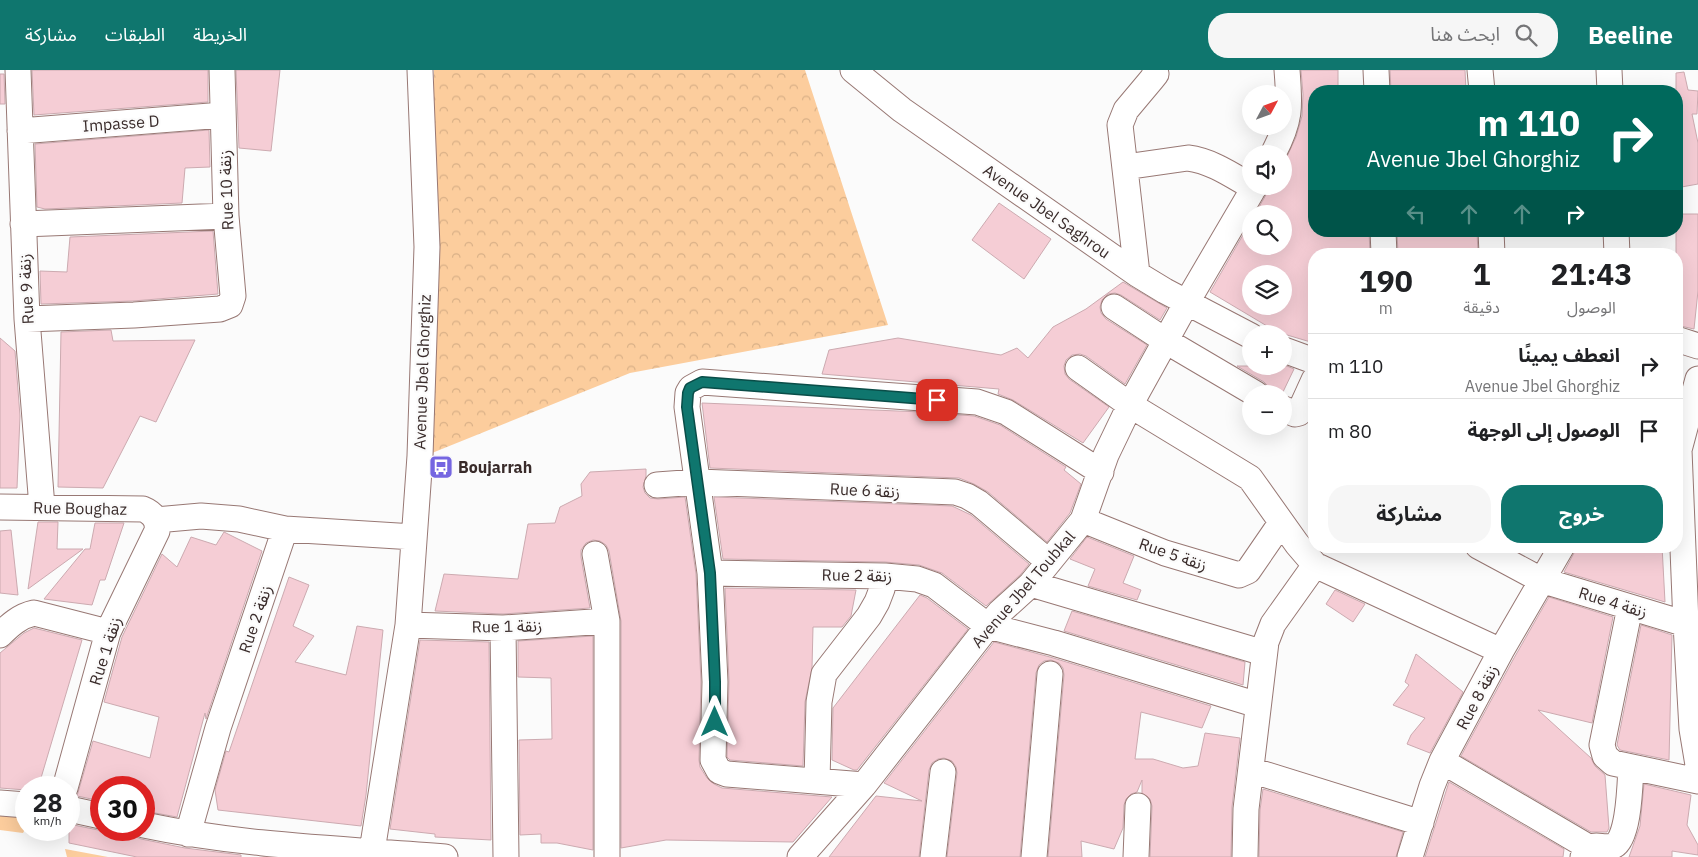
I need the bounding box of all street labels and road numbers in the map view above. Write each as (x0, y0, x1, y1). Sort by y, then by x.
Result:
street label: Impasse D (82, 110, 160, 136)
street label: Rue 10 زنقة (215, 150, 237, 230)
street label: Avenue Jbel Saghrou (980, 160, 1114, 262)
street label: Rue 9 زنقة (14, 253, 38, 325)
street label: Avenue Jbel Ghorghiz (409, 294, 435, 450)
street label: Rue 6 زنقة (829, 478, 901, 502)
street label: Rue Boughaz (33, 497, 127, 519)
street label: Avenue Jbel Toubkal (967, 526, 1079, 652)
street label: Rue 5 زنقة (1136, 533, 1210, 575)
street label: Rue 2 زنقة (821, 564, 893, 586)
street label: Rue 2 زنقة (234, 582, 276, 656)
street label: Rue 4 زنقة (1576, 582, 1650, 622)
street label: Rue 1 زنقة (85, 614, 125, 688)
street label: Rue 1 زنقة (471, 615, 543, 637)
street label: Rue 8 زنقة (1452, 661, 1502, 733)

